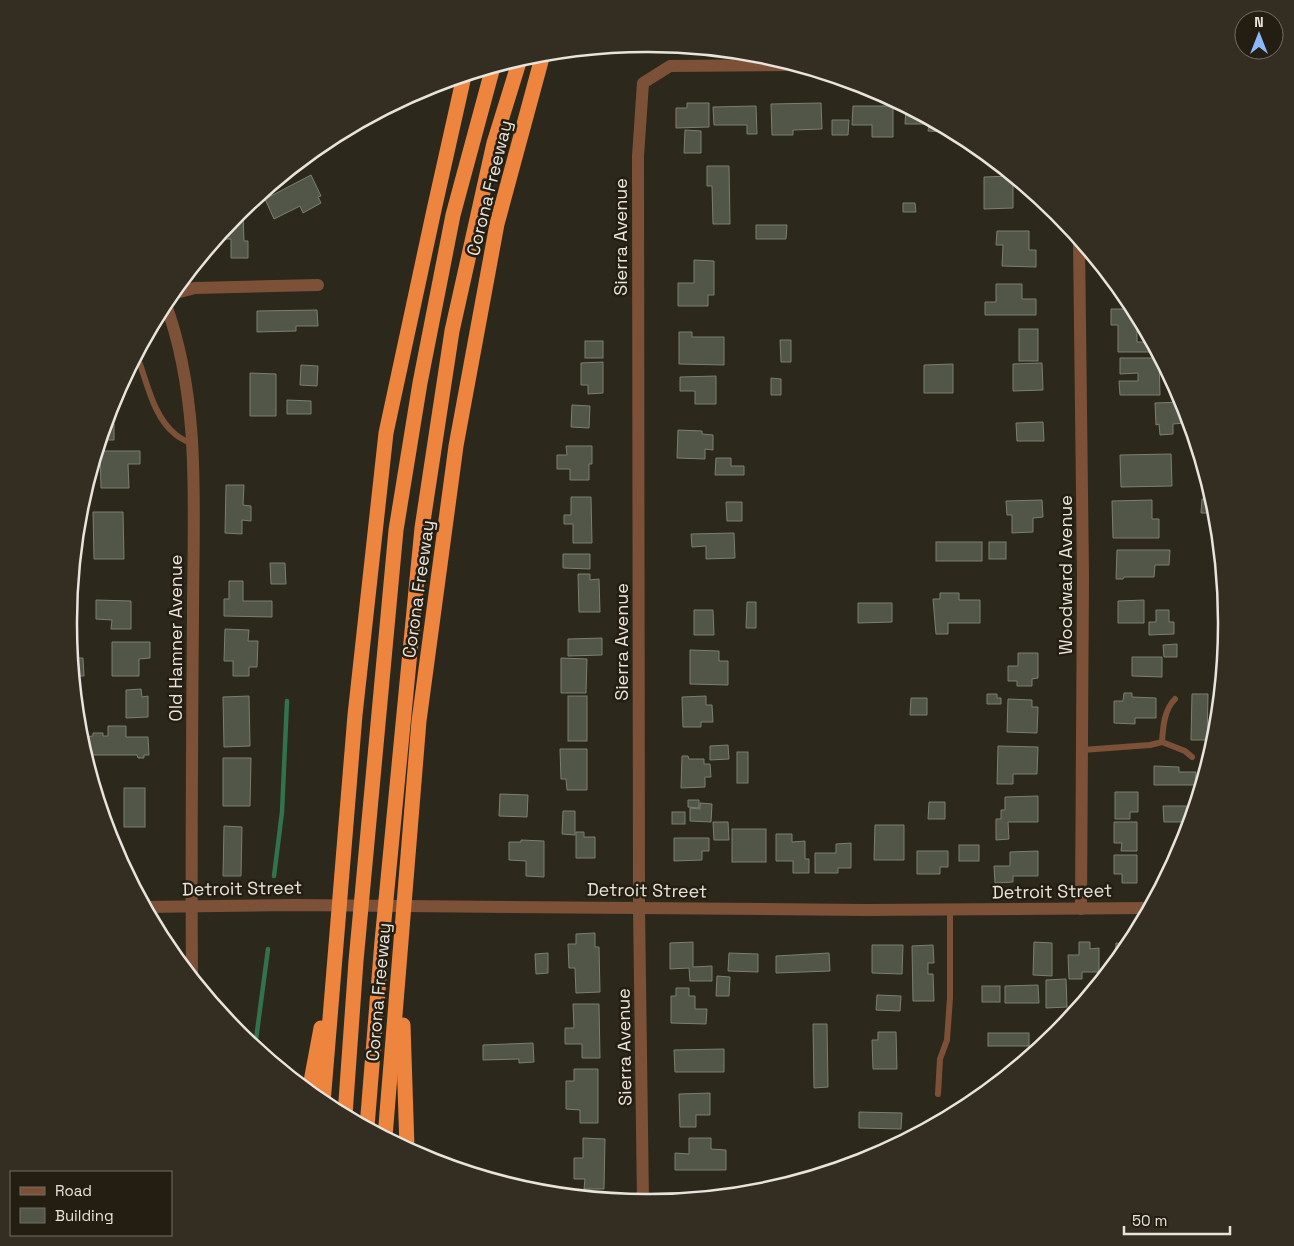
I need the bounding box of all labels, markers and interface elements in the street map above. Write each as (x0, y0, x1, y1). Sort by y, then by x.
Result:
north arrow (1234, 10, 1284, 60)
text: N (1254, 13, 1264, 31)
street label: Corona Freeway (461, 118, 517, 258)
street label: Sierra Avenue (609, 178, 632, 296)
street label: Woodward Avenue (1054, 495, 1077, 655)
street label: Corona Freeway (397, 519, 439, 659)
street label: Old Hamner Avenue (164, 555, 187, 721)
street label: Sierra Avenue (610, 583, 633, 701)
street label: Detroit Street (182, 875, 302, 901)
street label: Detroit Street (587, 877, 707, 903)
street label: Detroit Street (992, 878, 1112, 904)
street label: Corona Freeway (360, 922, 396, 1062)
street label: Sierra Avenue (611, 988, 637, 1106)
legend (10, 1171, 172, 1236)
text: Road (55, 1181, 92, 1200)
scale bar (1124, 1204, 1230, 1236)
text: Building (55, 1206, 114, 1225)
text: 50 m (1132, 1211, 1167, 1230)

